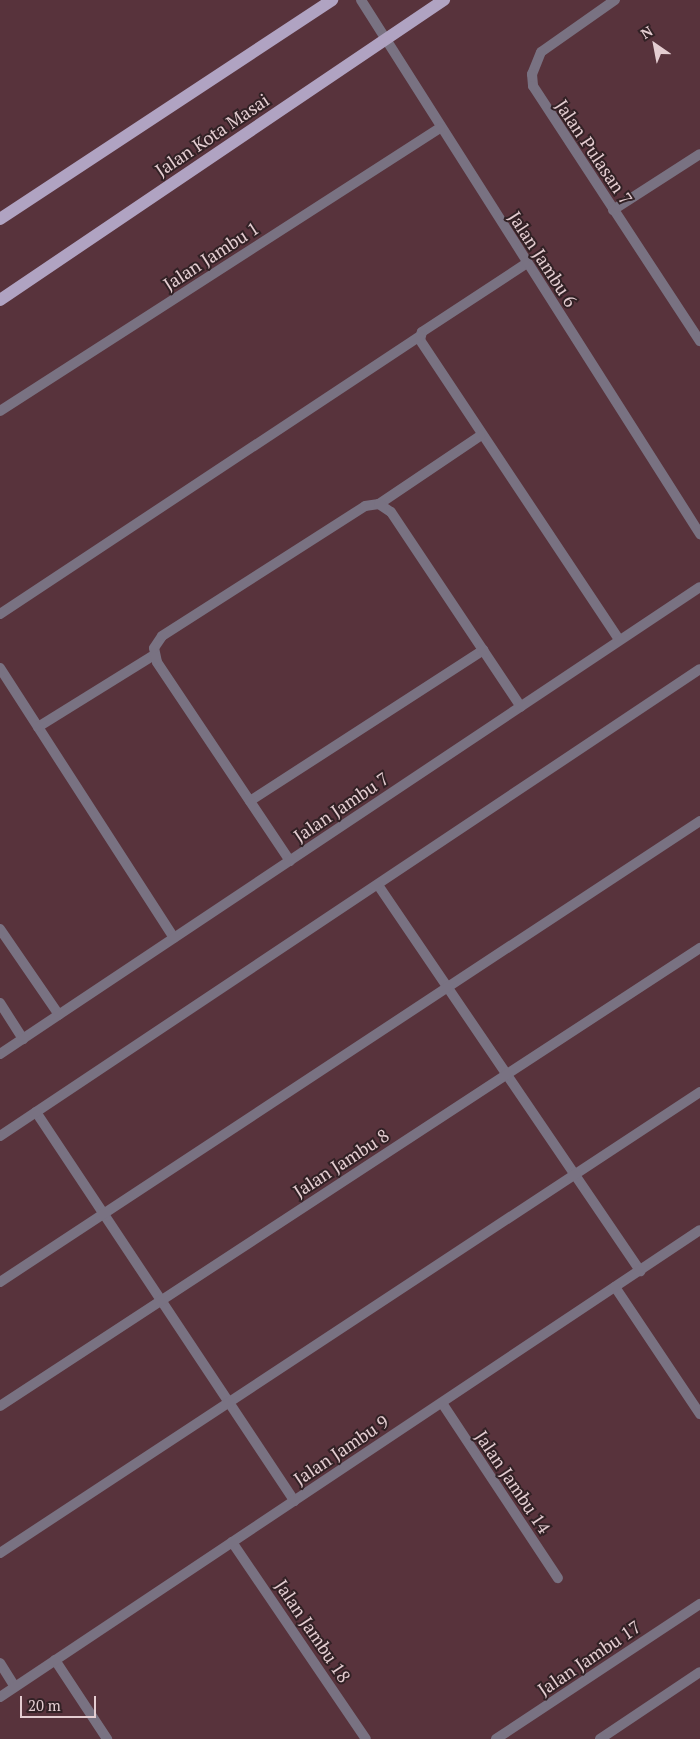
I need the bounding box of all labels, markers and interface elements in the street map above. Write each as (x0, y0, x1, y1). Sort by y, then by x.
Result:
north arrow (630, 20, 680, 70)
text: N (637, 21, 656, 43)
street label: Jalan Kota Masai (151, 89, 273, 181)
street label: Jalan Pulasan 7 (551, 95, 637, 209)
street label: Jalan Jambu 6 (504, 207, 582, 311)
street label: Jalan Jambu 1 (159, 217, 263, 295)
street label: Jalan Jambu 7 (289, 767, 393, 847)
street label: Jalan Jambu 8 (289, 1124, 393, 1202)
street label: Jalan Jambu 9 (289, 1410, 393, 1490)
street label: Jalan Jambu 14 (471, 1427, 555, 1537)
street label: Jalan Jambu 18 (271, 1576, 355, 1686)
street label: Jalan Jambu 17 (534, 1616, 644, 1700)
scale bar (22, 1686, 99, 1718)
text: 20 m (28, 1695, 61, 1715)

